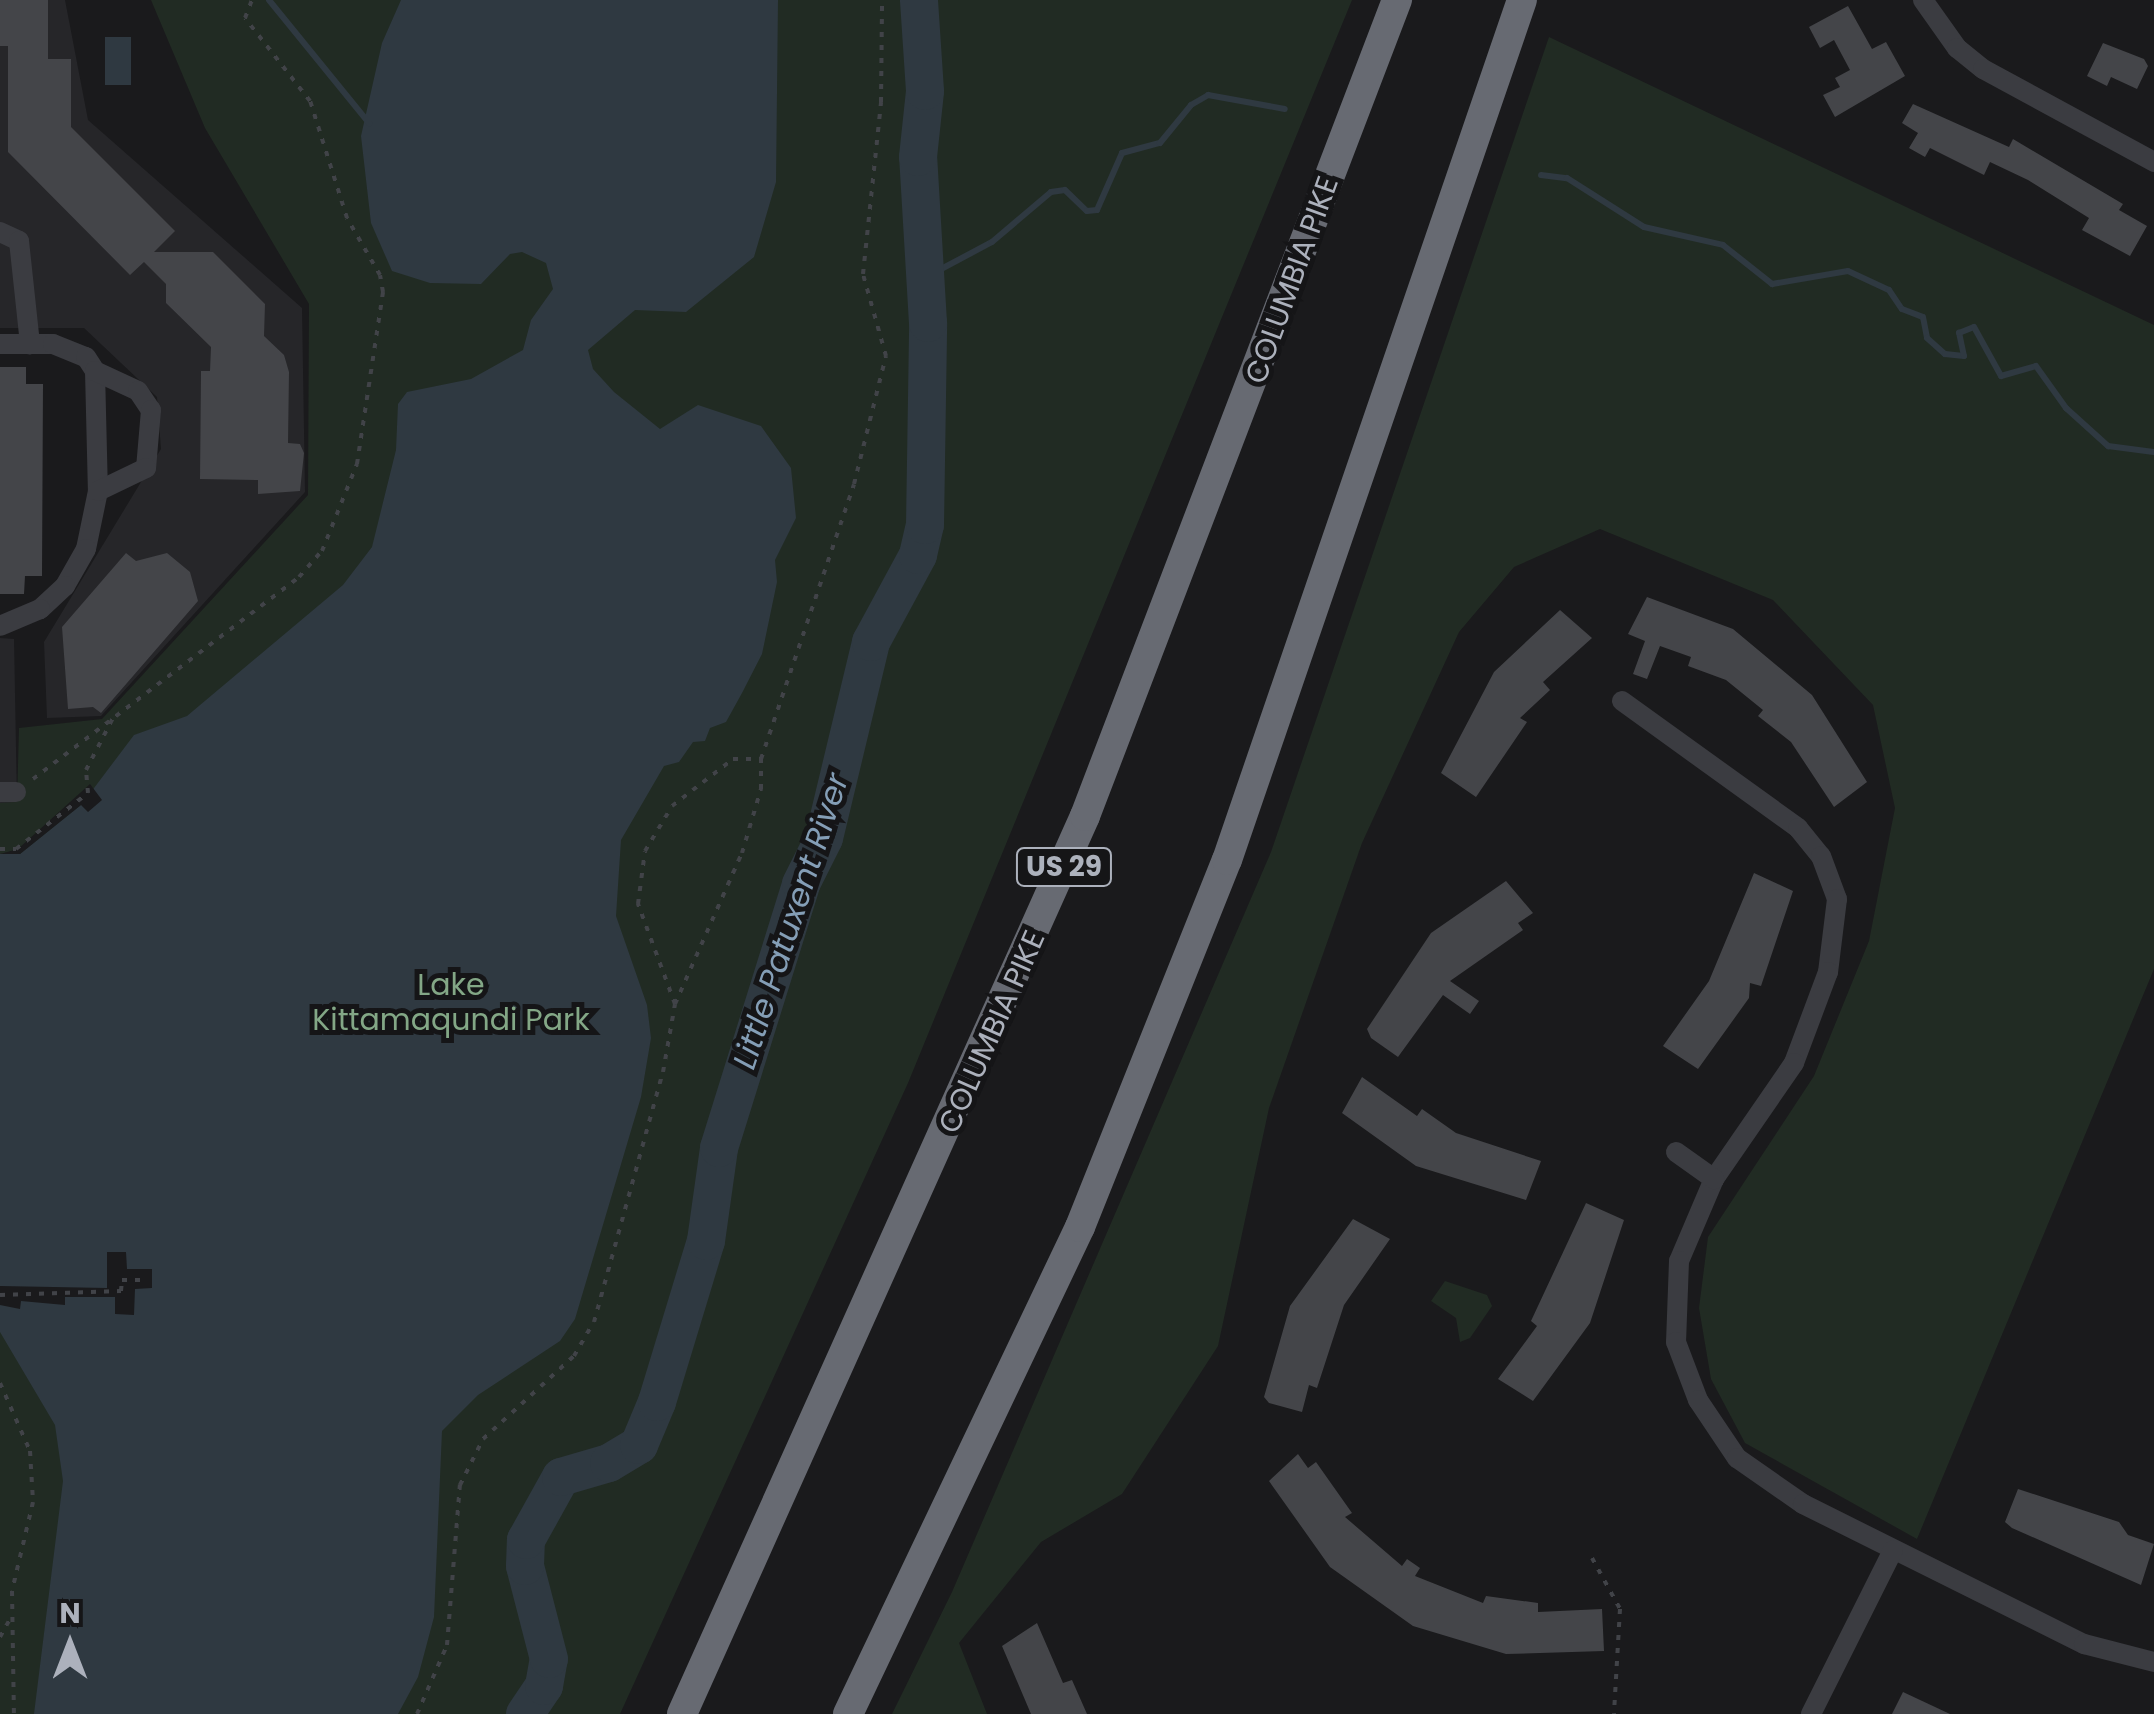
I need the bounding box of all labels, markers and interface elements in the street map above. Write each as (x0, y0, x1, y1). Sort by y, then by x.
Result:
street label: COLUMBIA PIKE (1238, 171, 1346, 389)
water label: Little Patuxent River (725, 768, 857, 1074)
road number: US 29 (1014, 844, 1114, 890)
street label: COLUMBIA PIKE (931, 925, 1053, 1139)
park label: Lake Kittamaqundi Park (312, 967, 590, 1038)
north arrow (20, 1594, 120, 1694)
text: N (59, 1594, 81, 1633)

